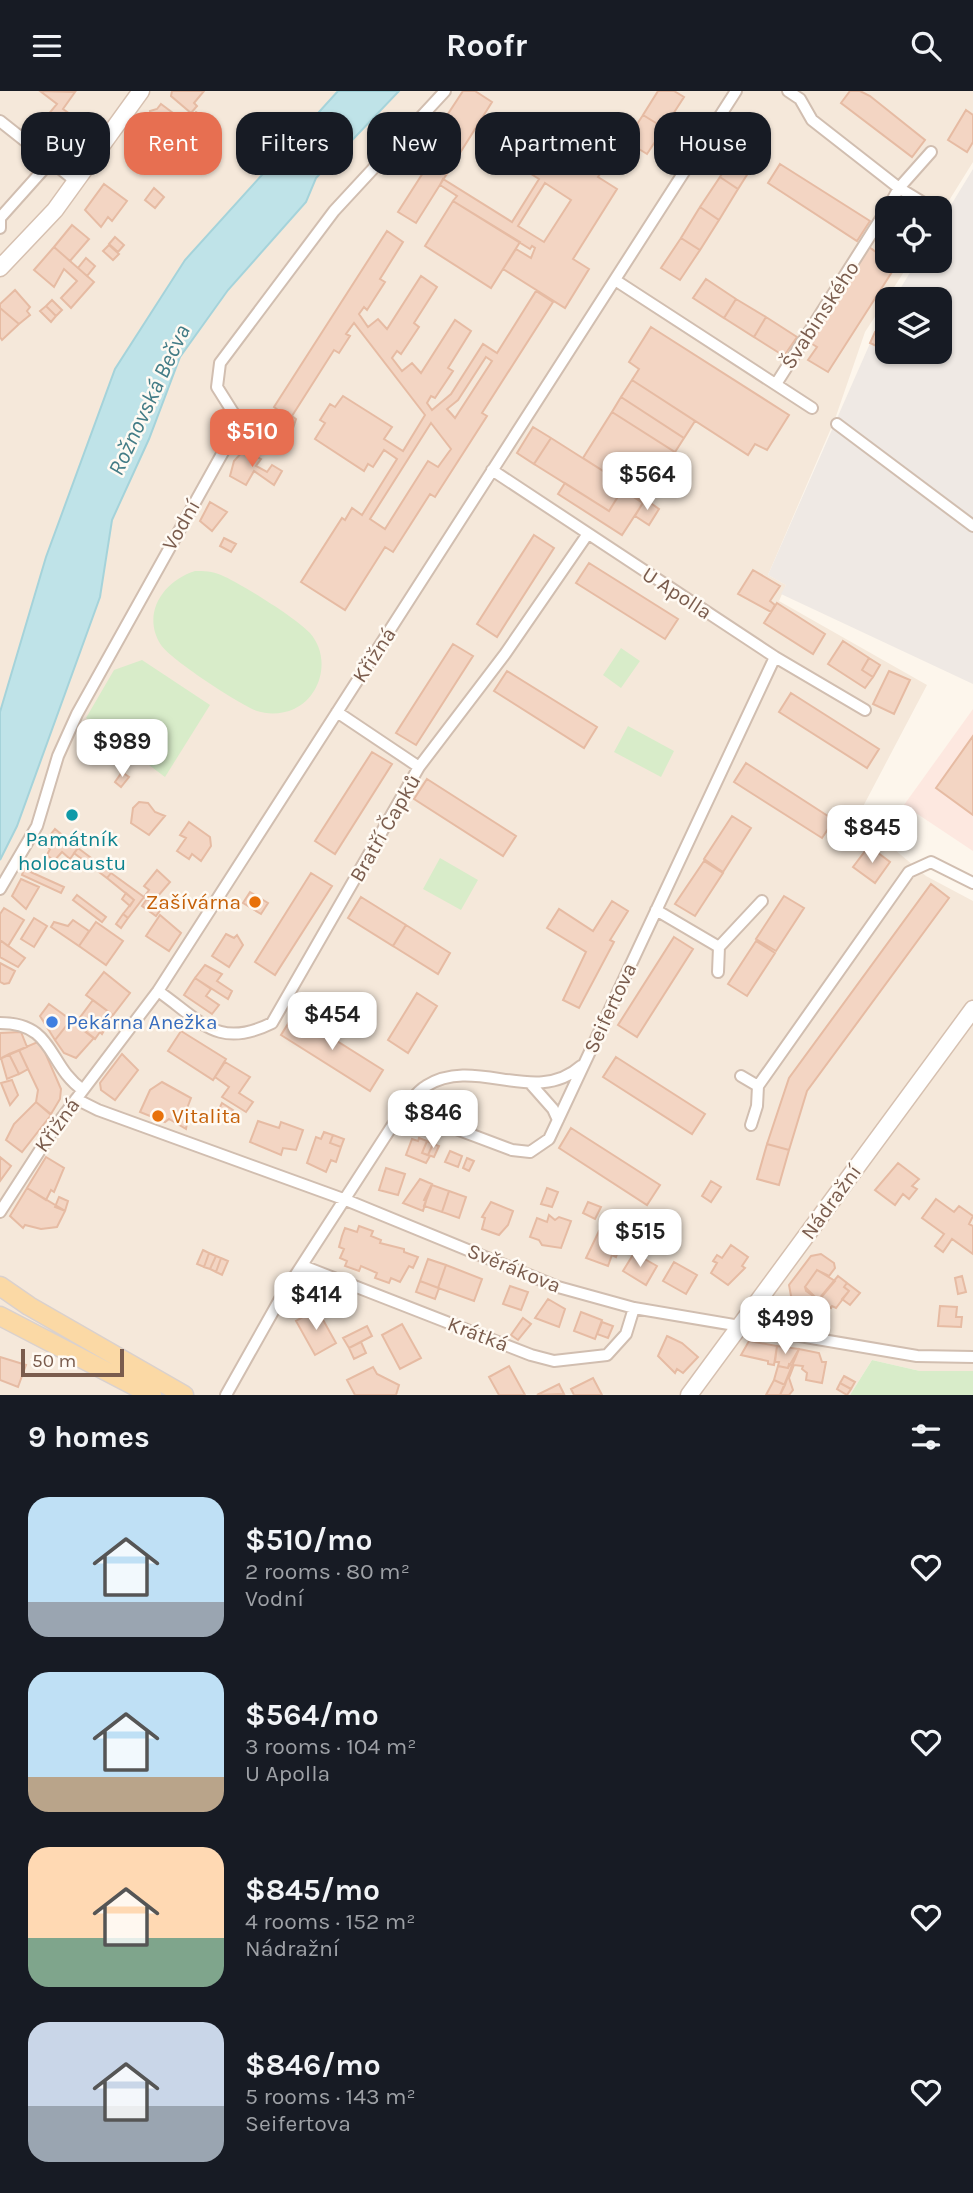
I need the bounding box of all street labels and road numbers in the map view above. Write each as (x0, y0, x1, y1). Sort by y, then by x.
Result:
street label: Švabinského (776, 256, 864, 374)
street label: Vodní (157, 495, 205, 554)
street label: U Apolla (638, 562, 716, 624)
street label: Křižná (347, 623, 401, 687)
street label: Bratří Čapků (345, 770, 425, 886)
street label: Seifertova (579, 959, 641, 1057)
street label: Křižná (29, 1093, 85, 1157)
street label: Nádražní (796, 1159, 867, 1244)
street label: Svěrákova (464, 1238, 564, 1298)
street label: Krátká (444, 1311, 512, 1357)

